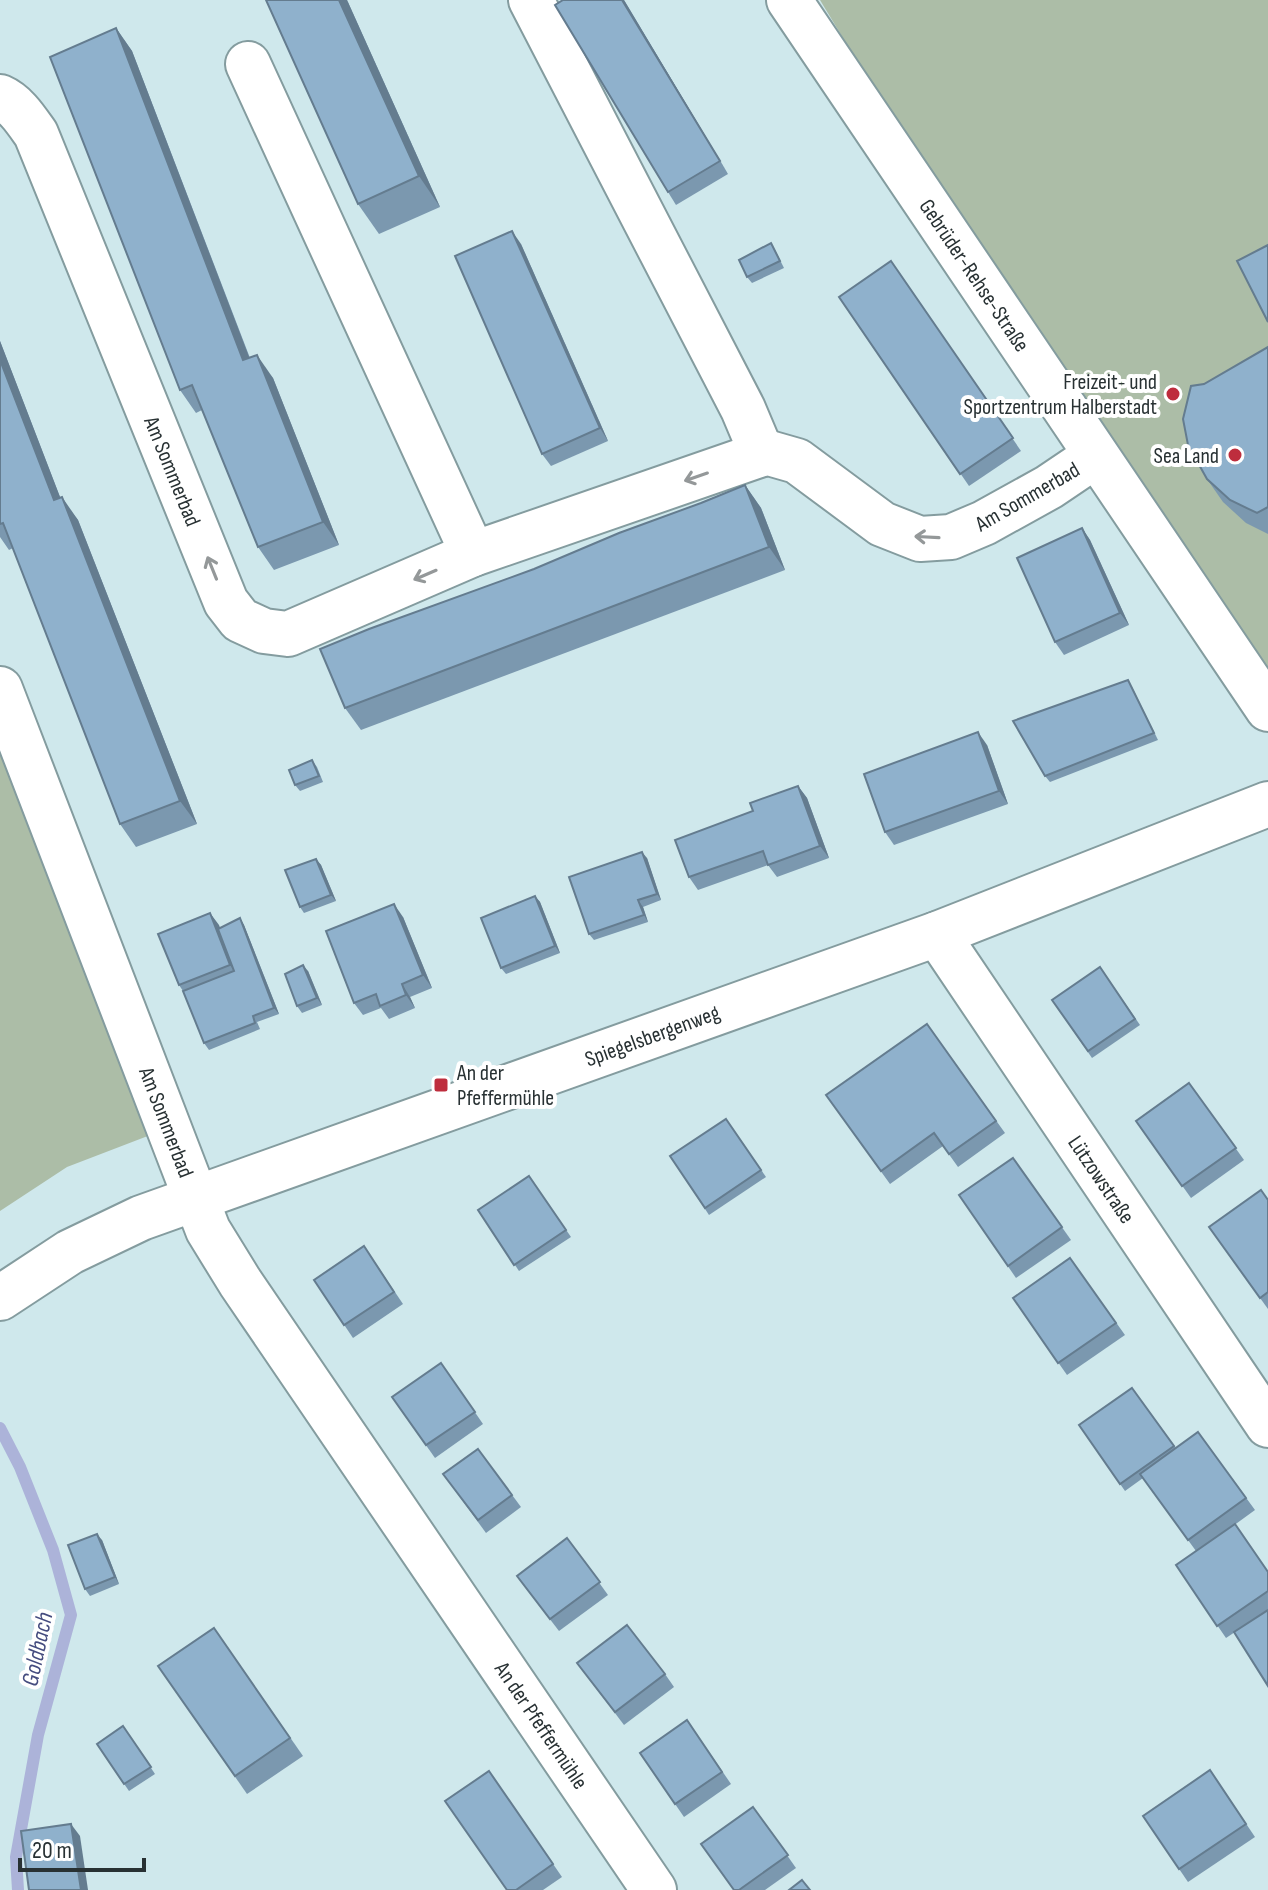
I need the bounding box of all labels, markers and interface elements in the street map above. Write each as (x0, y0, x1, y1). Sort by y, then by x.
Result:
street label: Gebrüder-Rehse-Straße (913, 194, 1035, 357)
place label: Freizeit- und Sportzentrum Halberstadt (964, 369, 1157, 421)
marker: Freizeit- und Sportzentrum Halberstadt (1164, 385, 1182, 403)
street label: Am Sommerbad (137, 412, 206, 530)
place label: Sea Land (1154, 443, 1219, 470)
marker: Sea Land (1226, 446, 1244, 464)
street label: Am Sommerbad (970, 457, 1085, 539)
one-way arrow (683, 470, 708, 485)
one-way arrow (914, 529, 941, 544)
one-way arrow (204, 556, 218, 581)
one-way arrow (413, 568, 438, 583)
street label: Spiegelsbergenweg (581, 999, 724, 1073)
place label: An der Pfeffermühle (456, 1060, 554, 1112)
street label: Am Sommerbad (132, 1063, 199, 1182)
marker: An der Pfeffermühle (432, 1076, 450, 1094)
street label: Lützowstraße (1062, 1131, 1140, 1229)
water label: Goldbach (16, 1610, 59, 1689)
street label: An der Pfeffermühle (488, 1656, 593, 1795)
scale bar (20, 1822, 144, 1872)
text: 20 m (32, 1836, 72, 1865)

